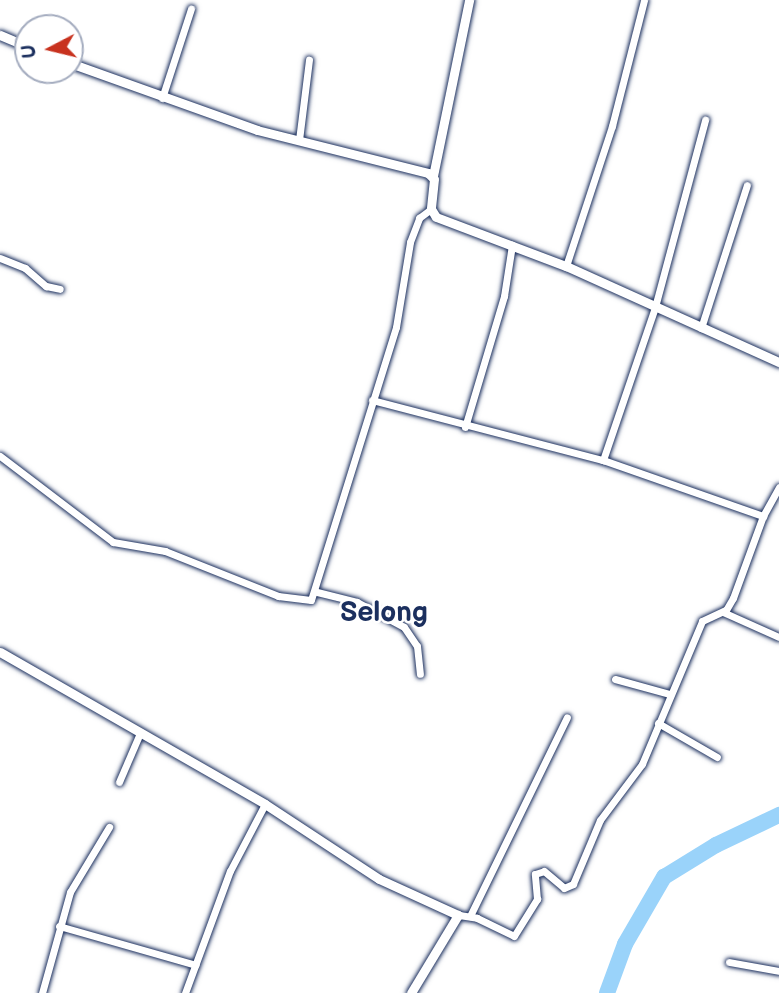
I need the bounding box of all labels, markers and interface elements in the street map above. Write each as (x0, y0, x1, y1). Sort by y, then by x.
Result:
north arrow (14, 14, 84, 84)
text: U (17, 43, 42, 59)
district label: Selong (340, 596, 428, 630)

